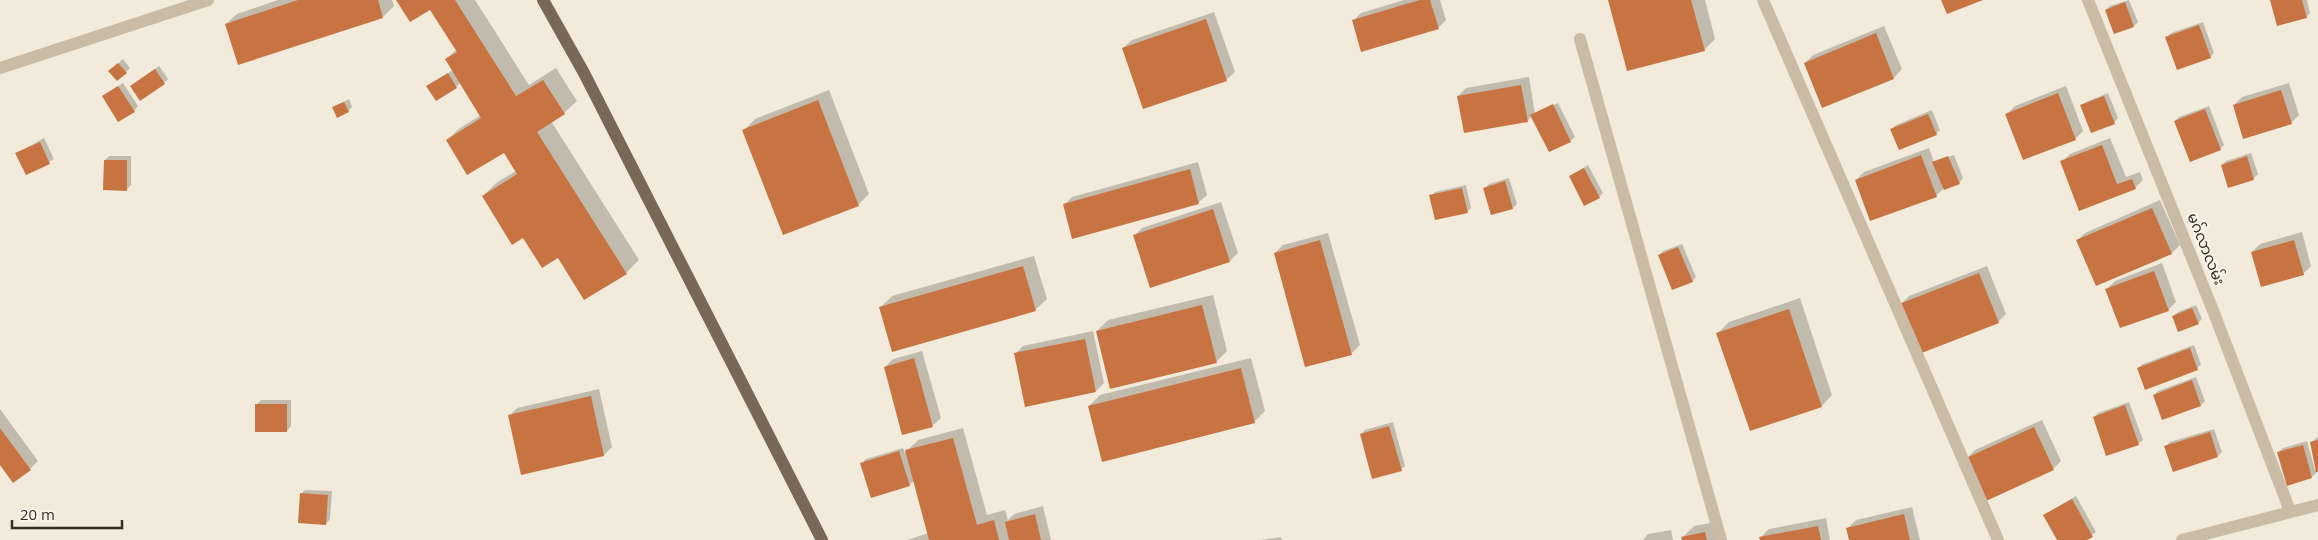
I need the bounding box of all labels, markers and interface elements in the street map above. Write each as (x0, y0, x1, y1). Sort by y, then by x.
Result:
street label: မဂ်လာလမ်း (2183, 210, 2230, 288)
scale bar (12, 498, 122, 530)
text: 20 m (20, 504, 55, 524)

